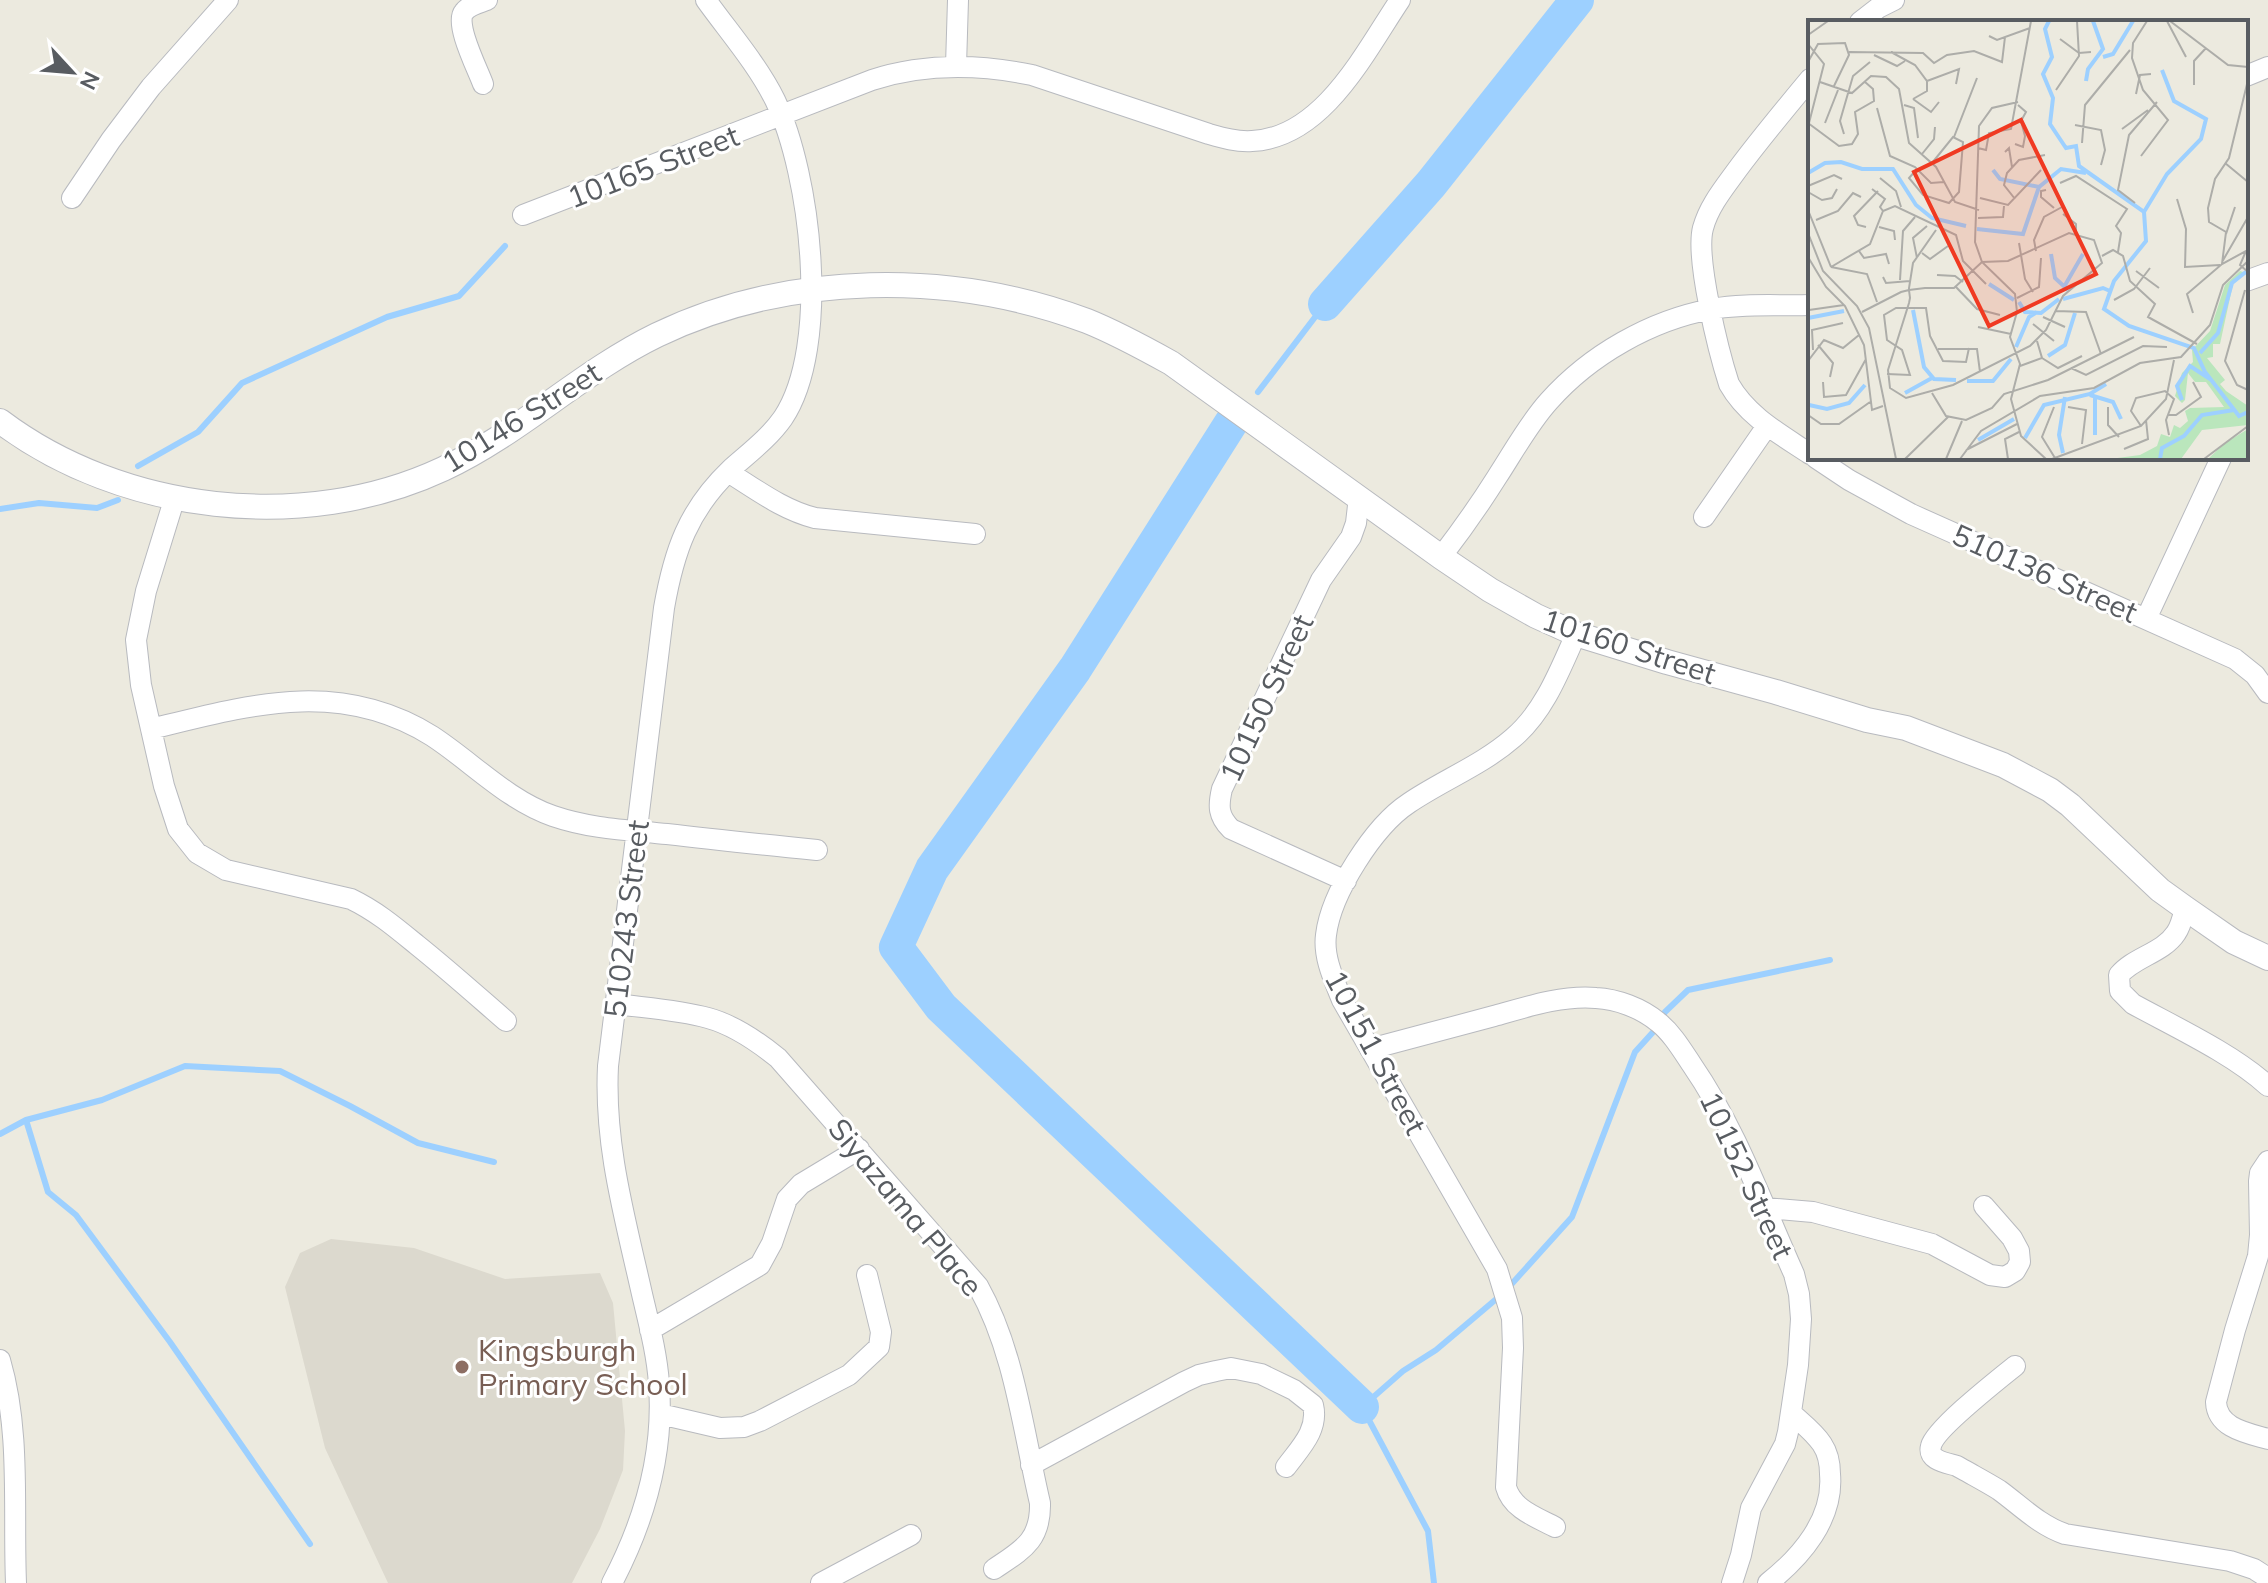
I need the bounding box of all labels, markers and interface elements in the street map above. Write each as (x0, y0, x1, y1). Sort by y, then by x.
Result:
inset map (1808, 20, 2248, 460)
north arrow (32, 32, 112, 112)
text: N (74, 67, 106, 94)
street label: 10165 Street (562, 116, 744, 216)
street label: 10146 Street (434, 353, 608, 481)
street label: 510136 Street (1946, 515, 2144, 631)
street label: 10160 Street (1537, 600, 1721, 692)
street label: 10150 Street (1211, 608, 1321, 788)
street label: 510243 Street (595, 818, 657, 1020)
street label: 10151 Street (1317, 963, 1435, 1141)
street label: 10152 Street (1692, 1085, 1802, 1265)
street label: Siyazama Place (821, 1110, 991, 1304)
place label: Kingsburgh Primary School (478, 1331, 688, 1403)
marker: Kingsburgh Primary School (453, 1358, 471, 1376)

